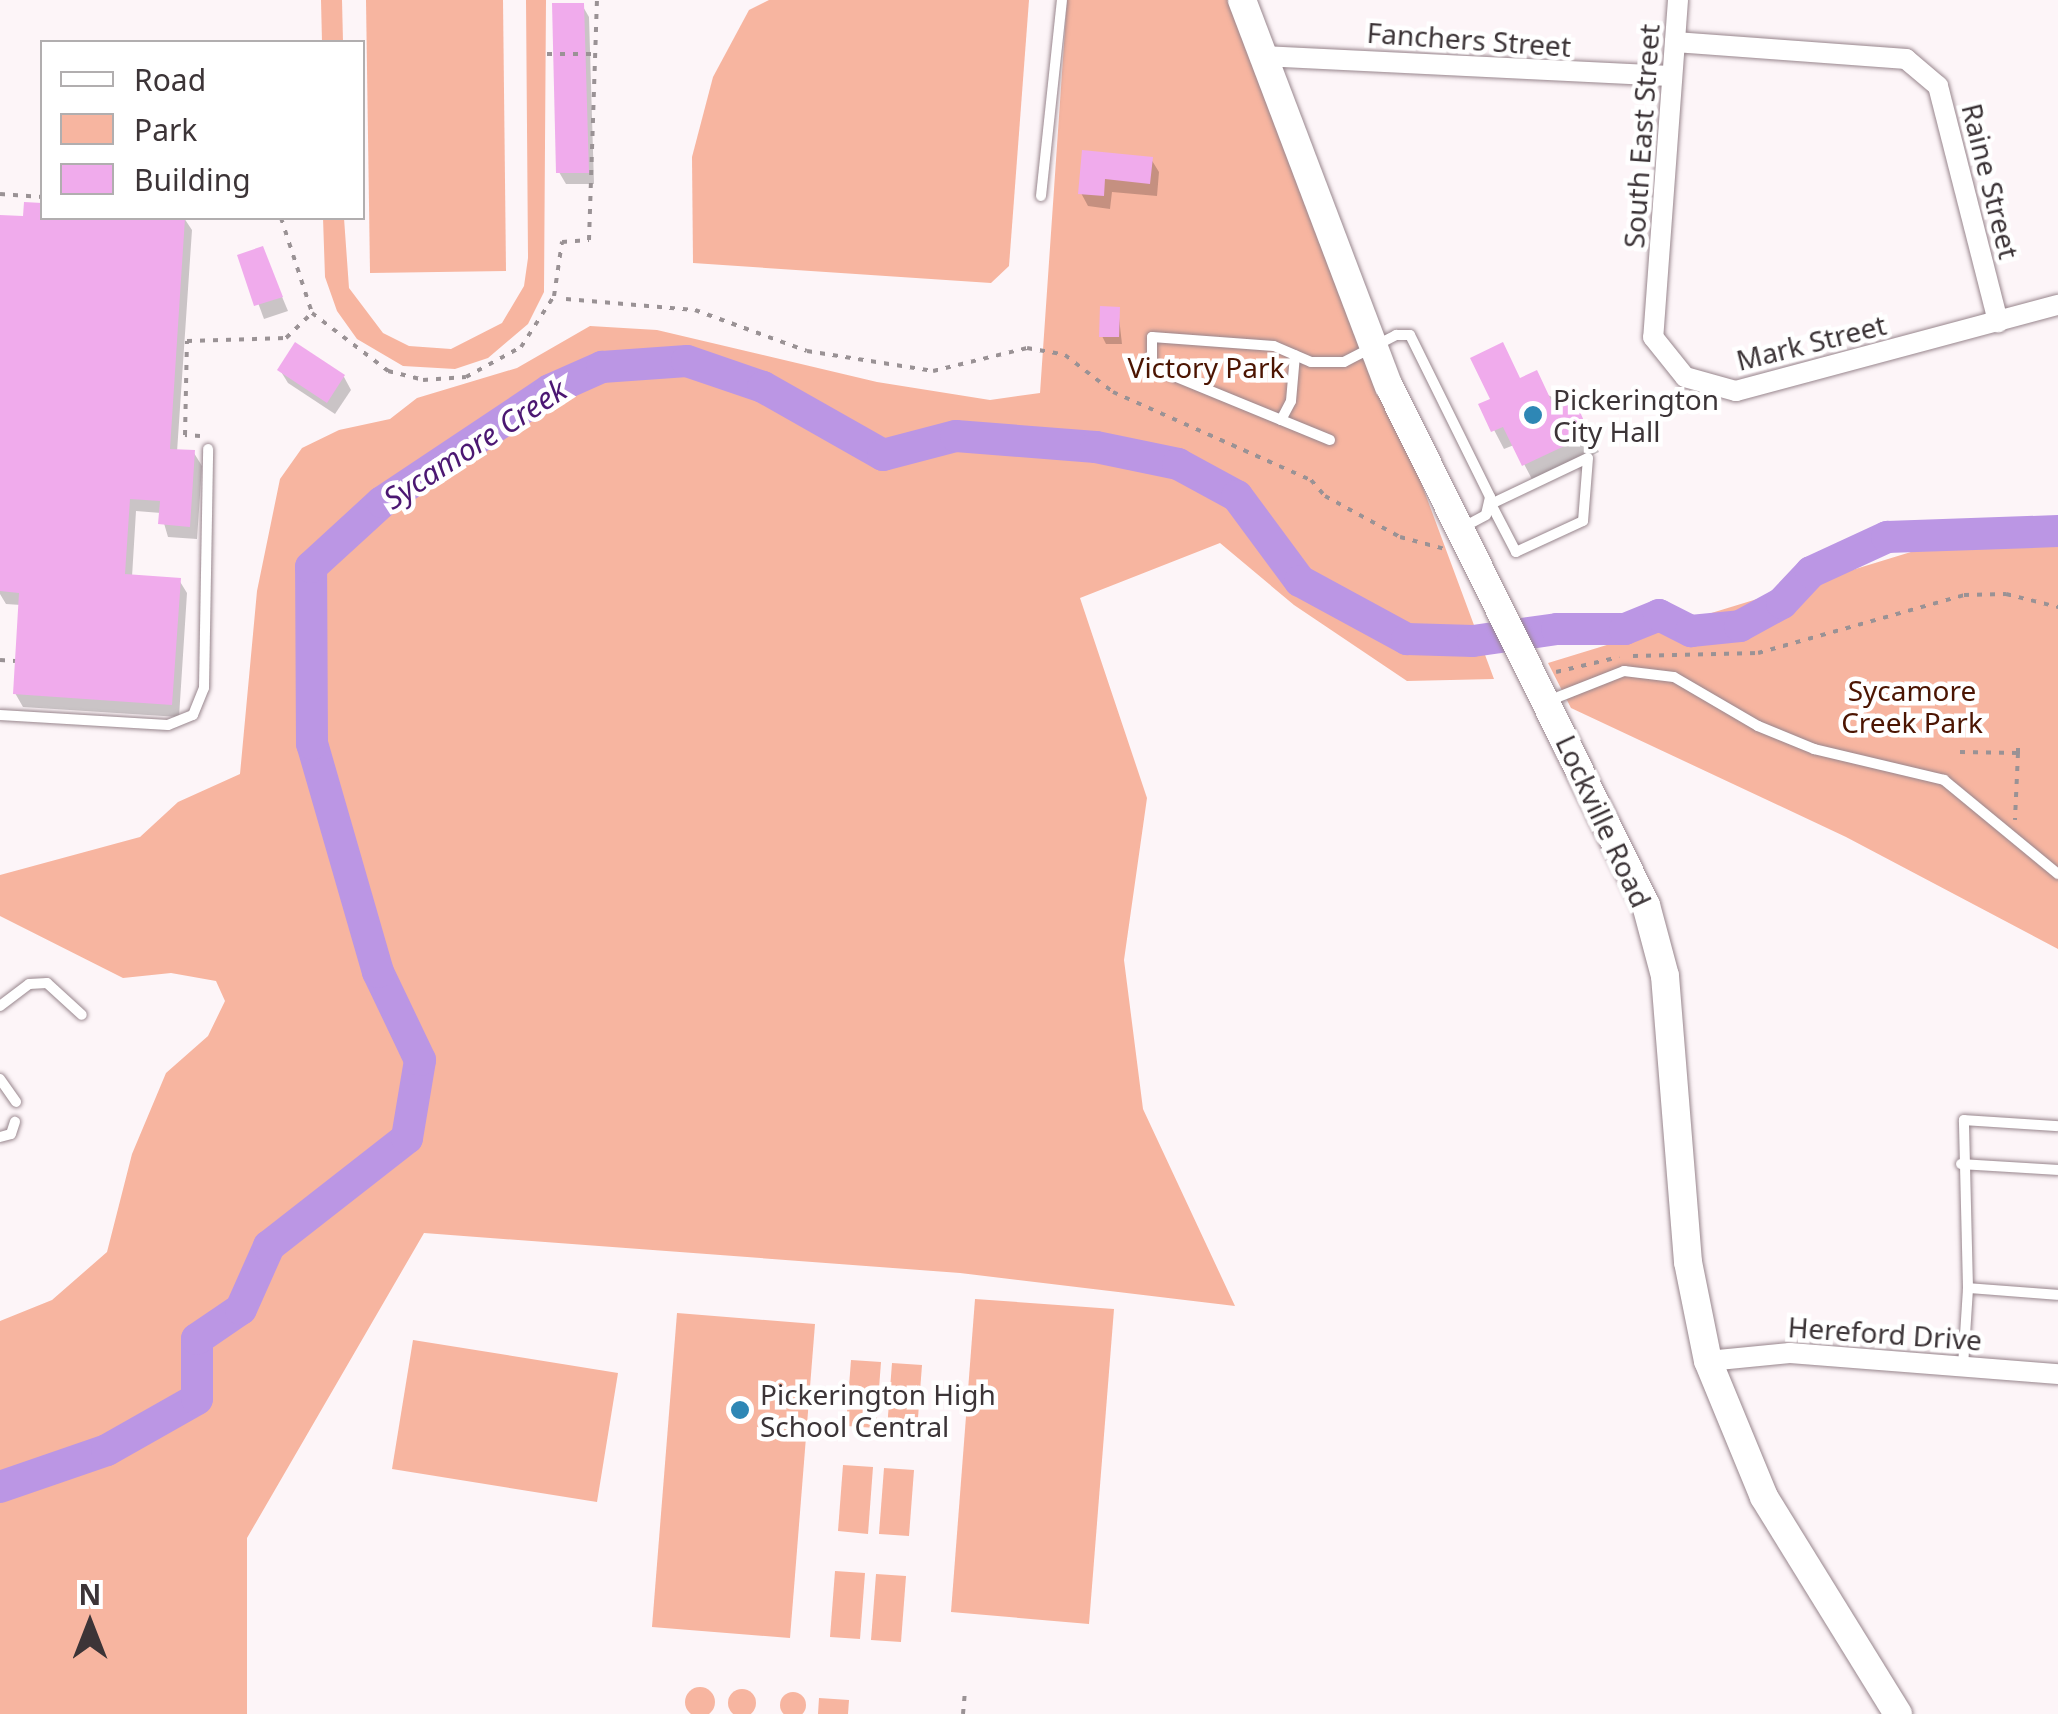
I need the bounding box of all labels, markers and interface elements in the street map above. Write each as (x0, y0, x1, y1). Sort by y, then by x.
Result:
street label: Fanchers Street (1366, 15, 1572, 63)
street label: South East Street (1616, 23, 1666, 249)
legend (40, 40, 365, 220)
text: Road (134, 59, 206, 100)
street label: Raine Street (1955, 100, 2027, 262)
text: Park (134, 109, 197, 150)
text: Building (134, 159, 251, 200)
street label: Mark Street (1733, 307, 1889, 377)
park label: Victory Park (1128, 350, 1284, 384)
water label: Sycamore Creek (377, 372, 573, 516)
place label: Pickerington City Hall (1553, 382, 1719, 448)
marker: Pickerington City Hall (1522, 404, 1544, 426)
park label: Sycamore Creek Park (1841, 673, 1983, 739)
street label: Lockville Road (1549, 729, 1659, 913)
street label: Hereford Drive (1787, 1309, 1983, 1357)
place label: Pickerington High School Central (760, 1377, 996, 1443)
marker: Pickerington High School Central (729, 1399, 751, 1421)
north arrow (40, 1574, 140, 1674)
text: N (79, 1575, 101, 1613)

